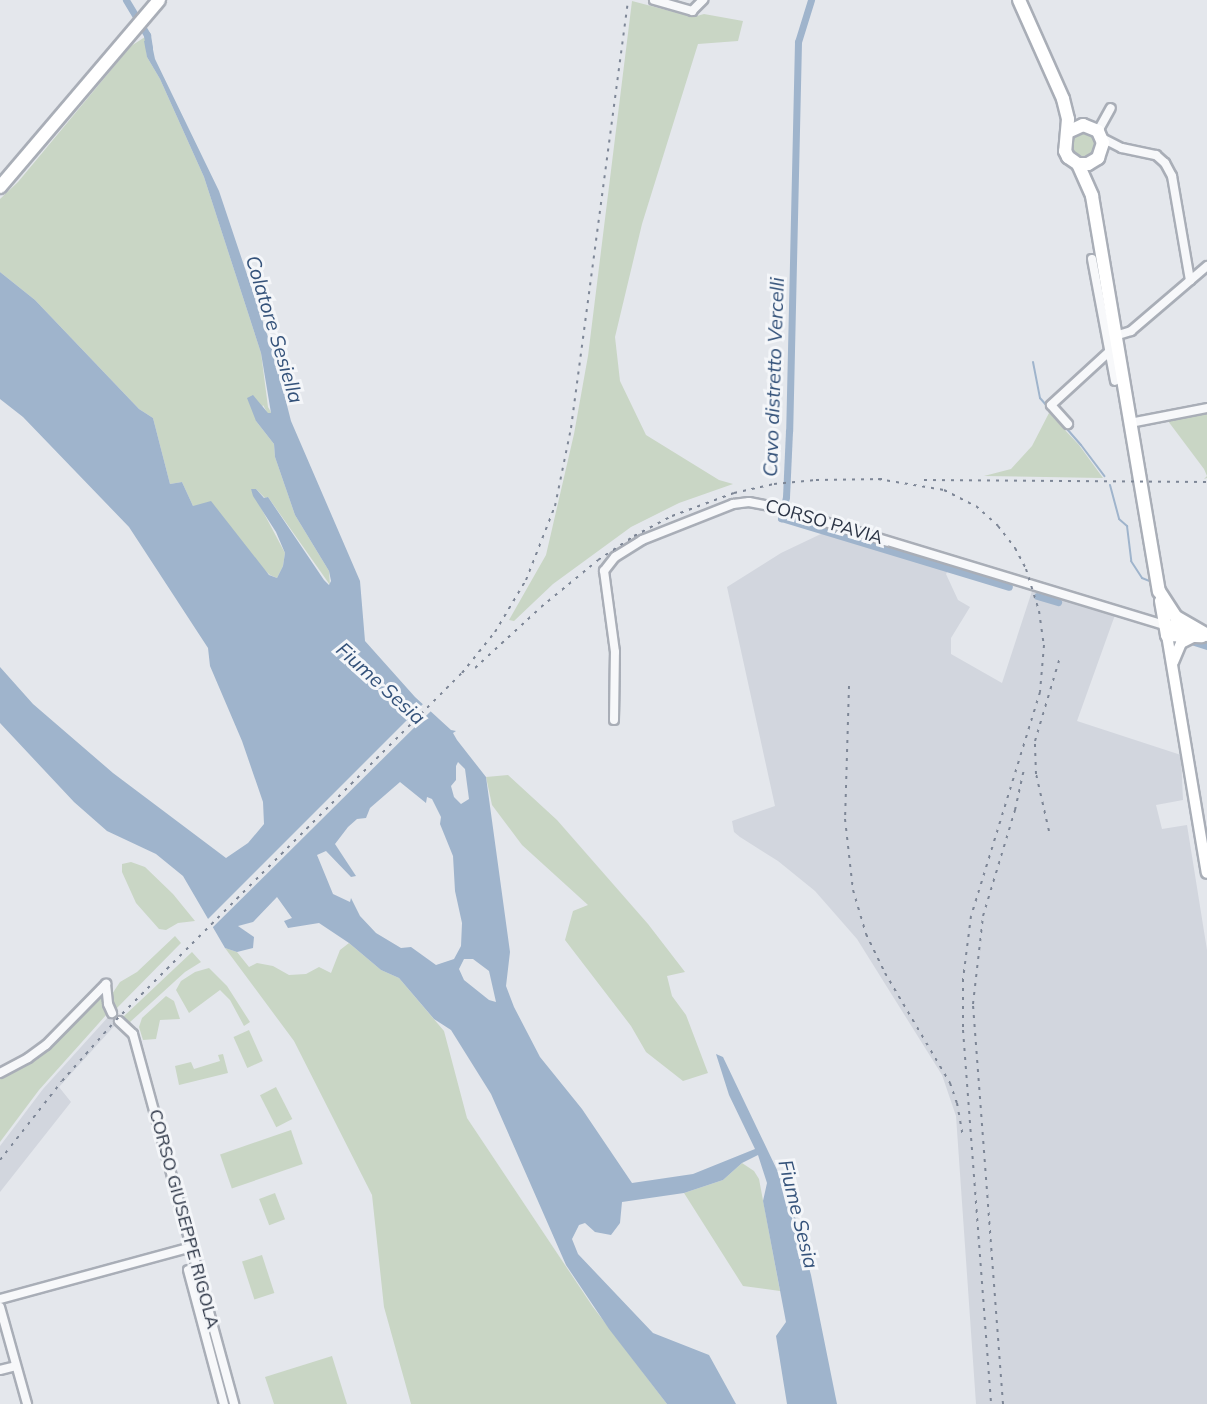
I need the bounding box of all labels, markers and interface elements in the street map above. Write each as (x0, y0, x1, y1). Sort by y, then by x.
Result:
water label: Colatore Sesiella (241, 252, 309, 406)
water label: Cavo distretto Vercelli (758, 277, 788, 477)
street label: CORSO PAVIA (763, 495, 885, 549)
water label: Fiume Sesia (332, 637, 430, 729)
street label: CORSO GIUSEPPE RIGOLA (144, 1107, 224, 1331)
water label: Fiume Sesia (774, 1157, 824, 1271)

